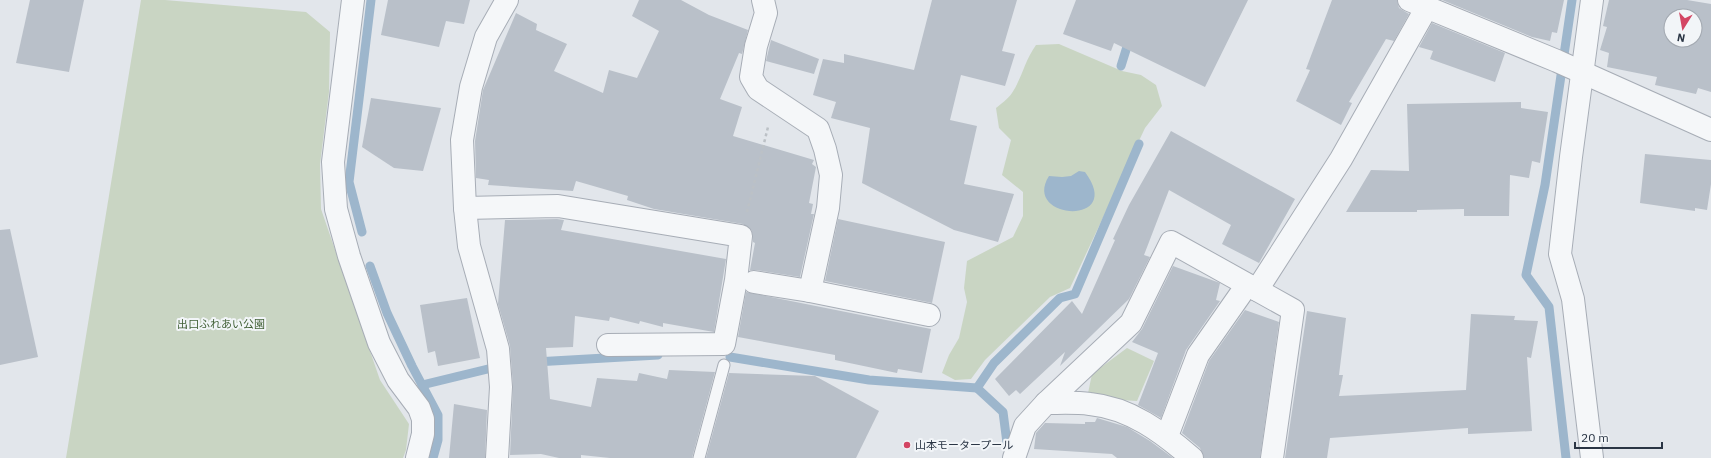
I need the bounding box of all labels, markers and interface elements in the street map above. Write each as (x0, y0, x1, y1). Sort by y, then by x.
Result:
north arrow (1663, 8, 1703, 48)
text: N (1676, 30, 1686, 45)
park label: 出口ふれあい公園 (177, 317, 265, 331)
scale bar (1575, 424, 1662, 450)
text: 20 m (1581, 430, 1609, 445)
place label: 山本モータープール (915, 438, 1013, 452)
marker: 山本モータープール (902, 440, 912, 450)

